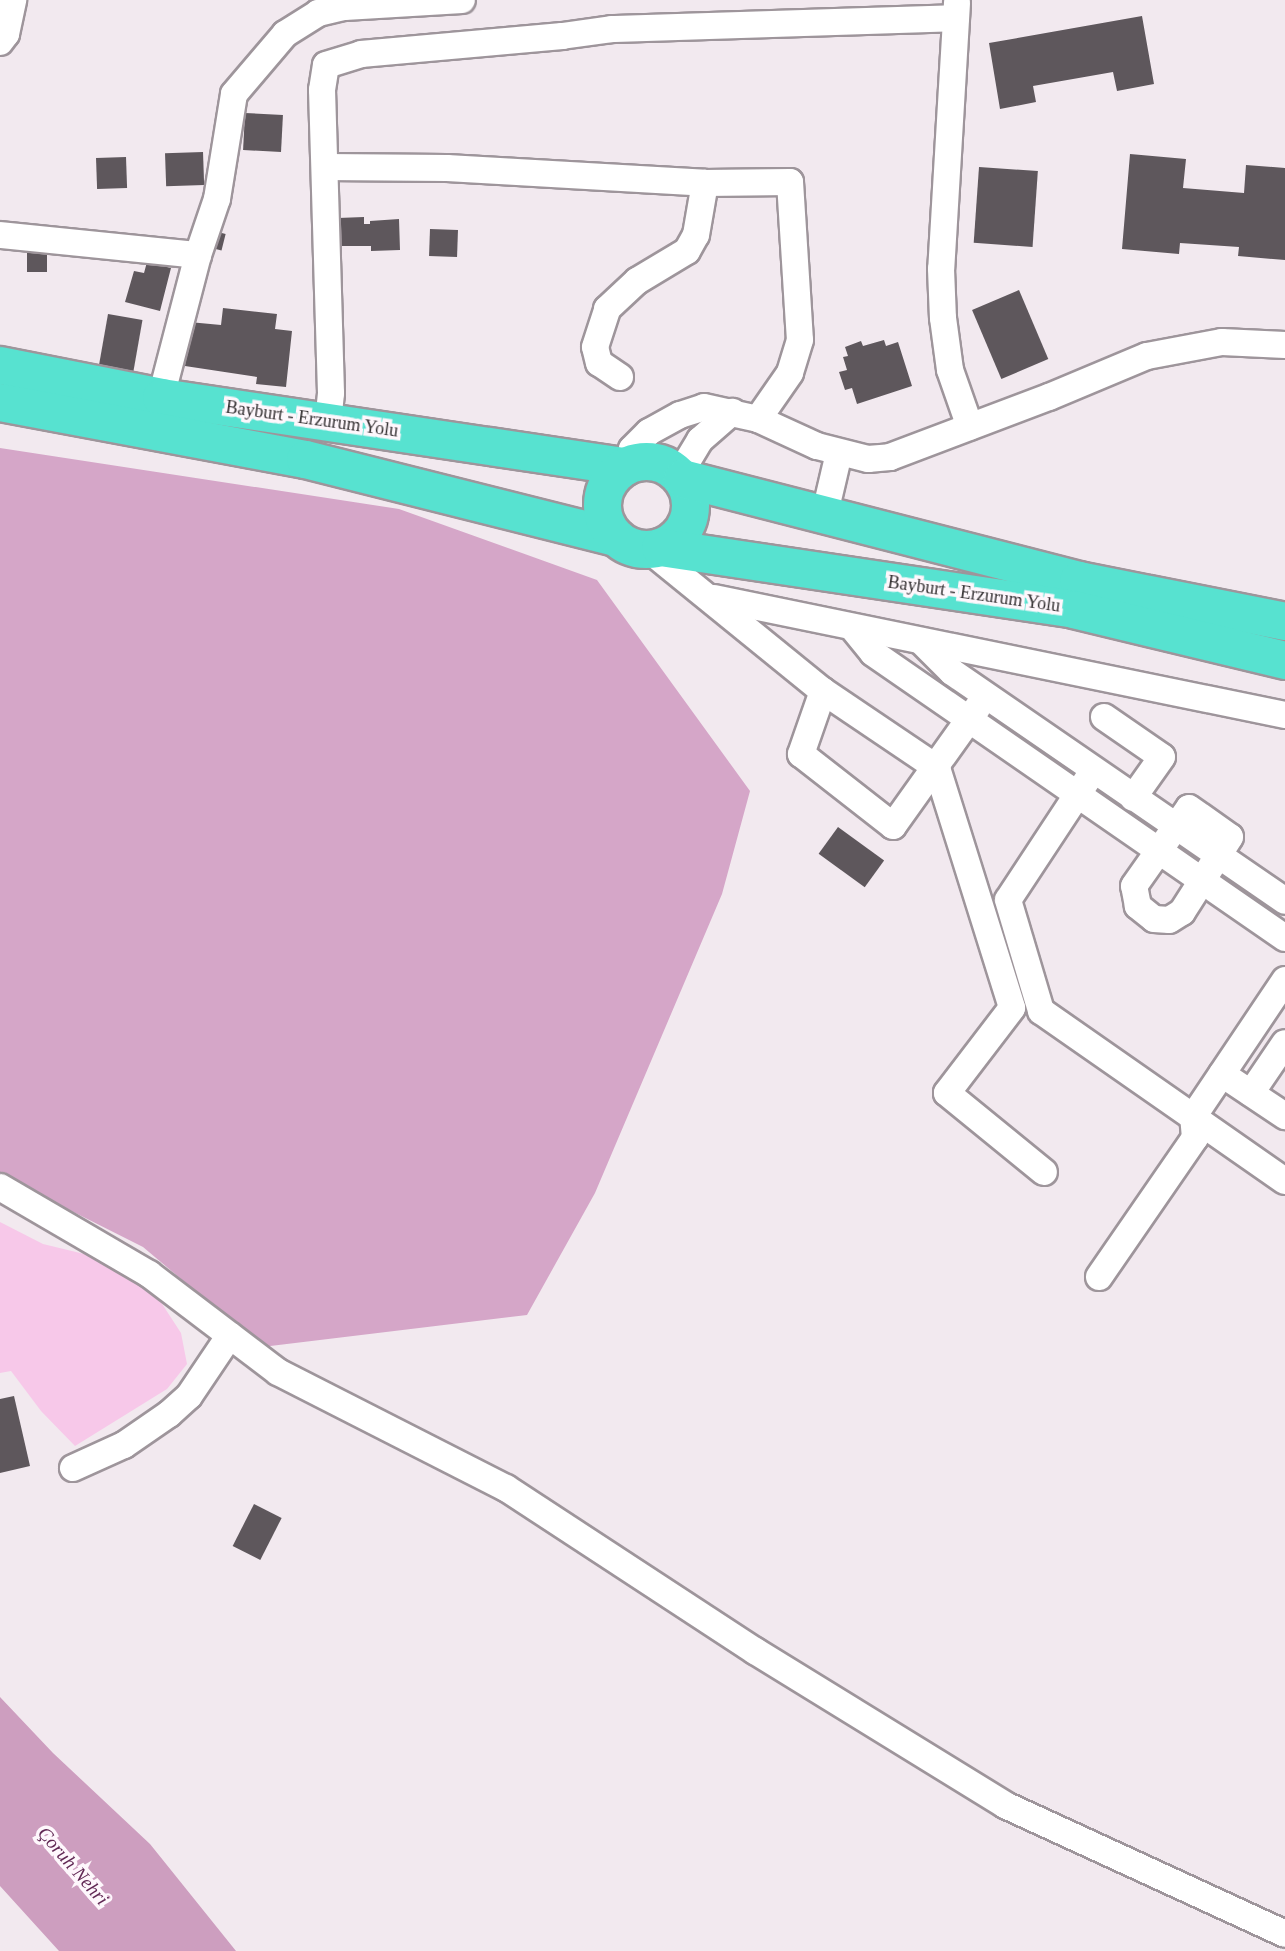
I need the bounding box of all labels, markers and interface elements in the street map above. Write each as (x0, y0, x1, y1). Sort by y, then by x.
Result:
street label: Bayburt - Erzurum Yolu (224, 396, 400, 442)
street label: Bayburt - Erzurum Yolu (886, 571, 1062, 617)
water label: Çoruh Nehri (33, 1822, 113, 1910)

